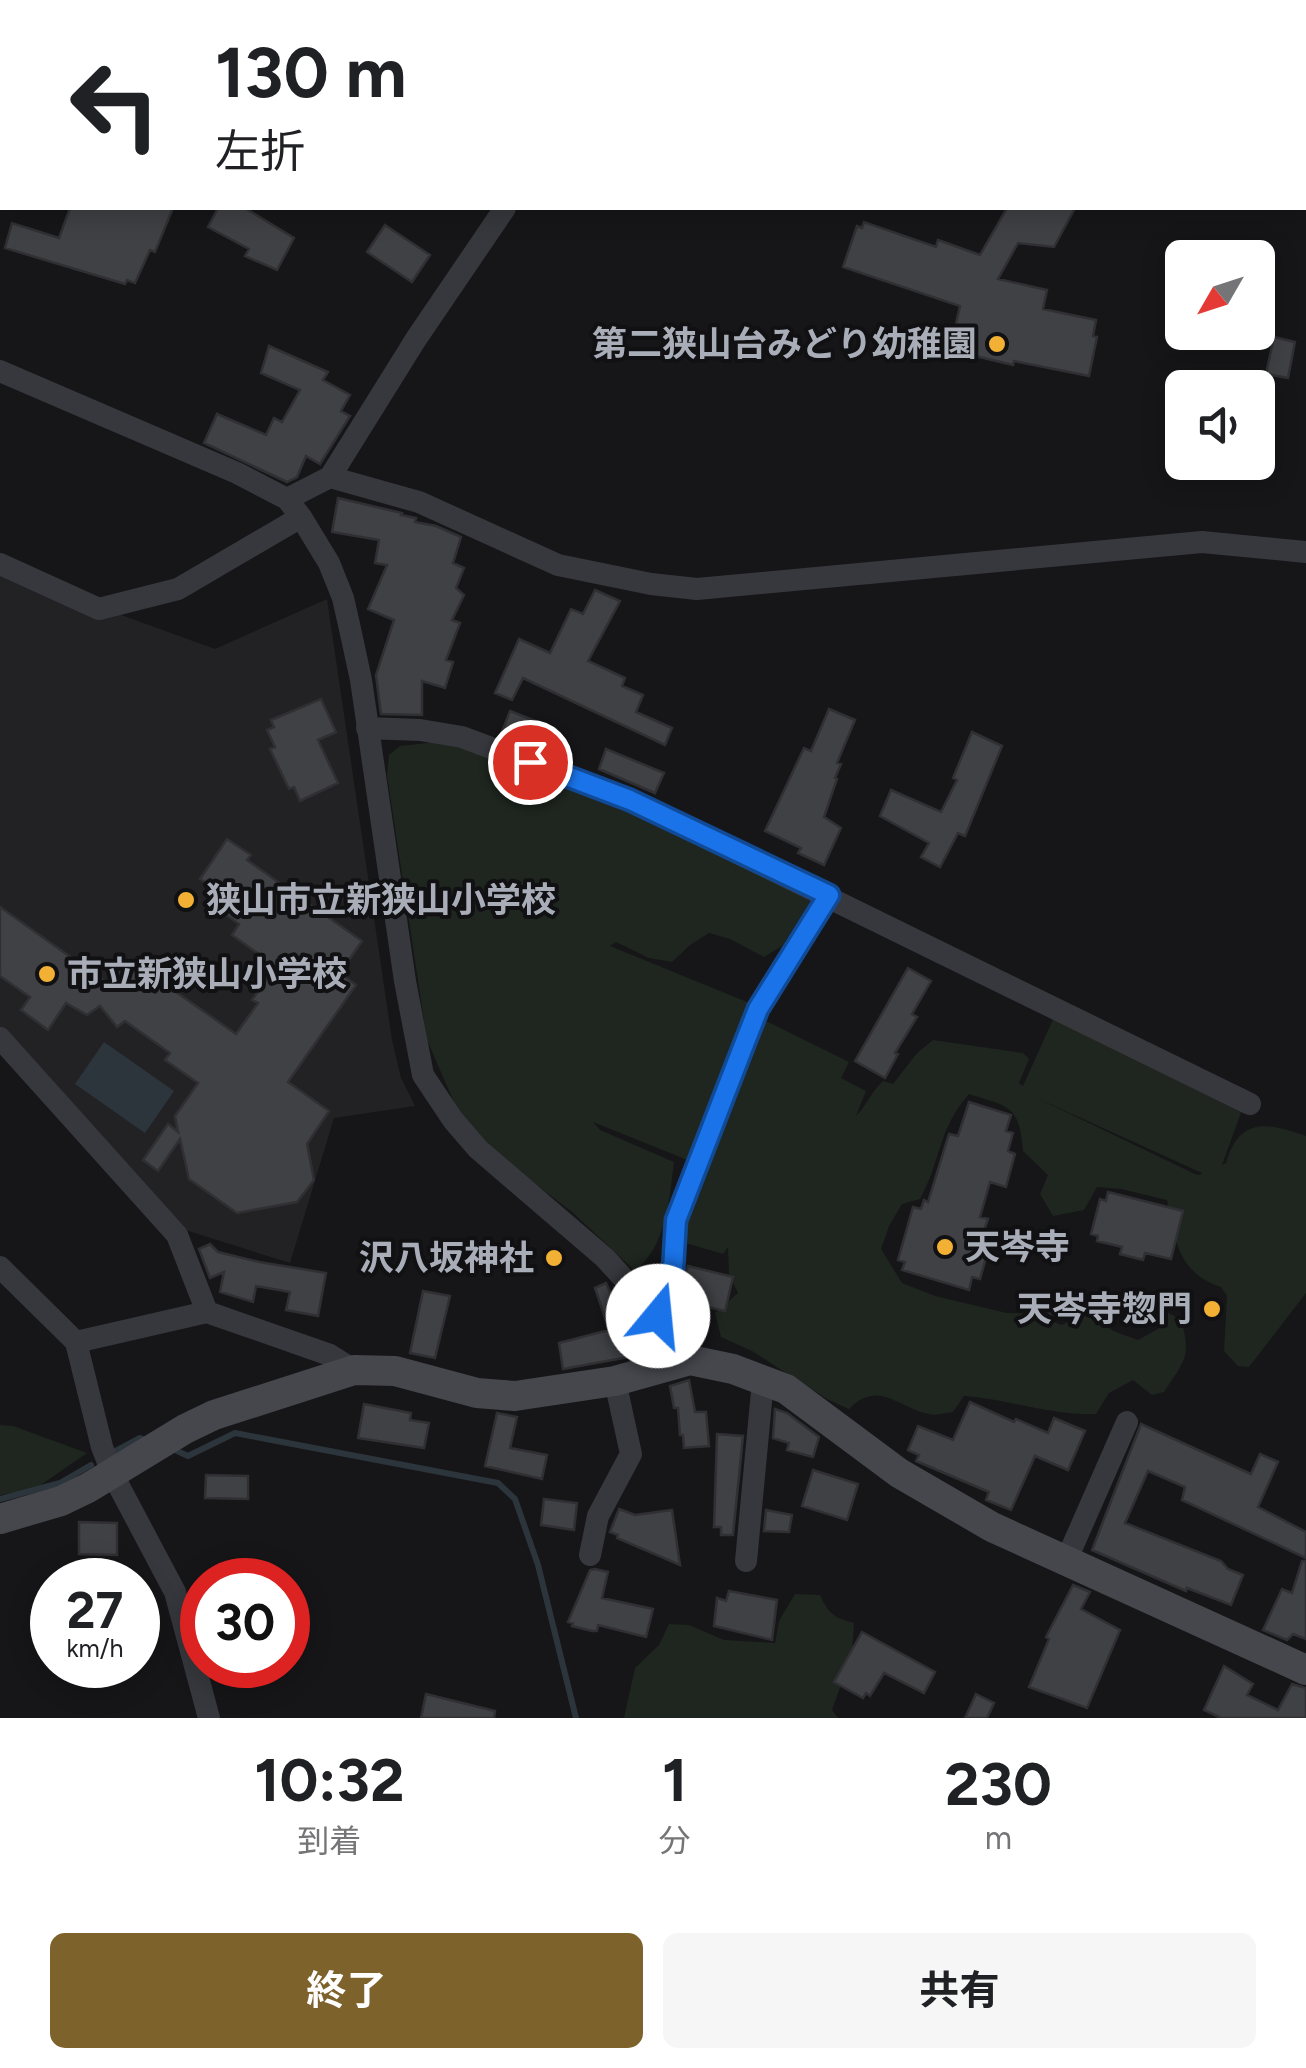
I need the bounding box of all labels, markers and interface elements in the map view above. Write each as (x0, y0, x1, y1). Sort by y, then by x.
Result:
text: 130 m (215, 30, 407, 115)
icon: left (50, 40, 180, 170)
text: 左折 (215, 124, 305, 178)
north arrow (1165, 240, 1275, 350)
map controls (1165, 240, 1275, 480)
place label: 第二狭山台みどり幼稚園 (592, 323, 977, 365)
marker: 第二狭山台みどり幼稚園 (986, 333, 1008, 355)
button: sound (1165, 370, 1275, 480)
pin (488, 720, 573, 805)
icon: arrive (503, 735, 558, 790)
place label: 狭山市立新狭山小学校 (206, 879, 556, 921)
marker: 狭山市立新狭山小学校 (175, 889, 197, 911)
place label: 市立新狭山小学校 (67, 953, 347, 995)
marker: 市立新狭山小学校 (36, 963, 58, 985)
place label: 天岑寺 (965, 1226, 1070, 1268)
marker: 天岑寺 (934, 1236, 956, 1258)
place label: 沢八坂神社 (359, 1237, 534, 1279)
marker: 沢八坂神社 (543, 1247, 565, 1269)
position arrow (606, 1264, 710, 1368)
place label: 天岑寺惣門 (1017, 1288, 1192, 1330)
marker: 天岑寺惣門 (1201, 1298, 1223, 1320)
speed limit sign: 30 (180, 1558, 310, 1688)
text: 27 (67, 1580, 123, 1641)
text: km/h (66, 1633, 124, 1663)
text: 10:32 (254, 1744, 405, 1816)
text: 1 (662, 1744, 687, 1816)
text: 230 (945, 1748, 1052, 1820)
text: m (985, 1819, 1012, 1857)
text: 到着 (297, 1822, 361, 1860)
text: 分 (659, 1822, 691, 1860)
button: 終了 (50, 1933, 643, 2048)
button: 共有 (663, 1933, 1256, 2048)

